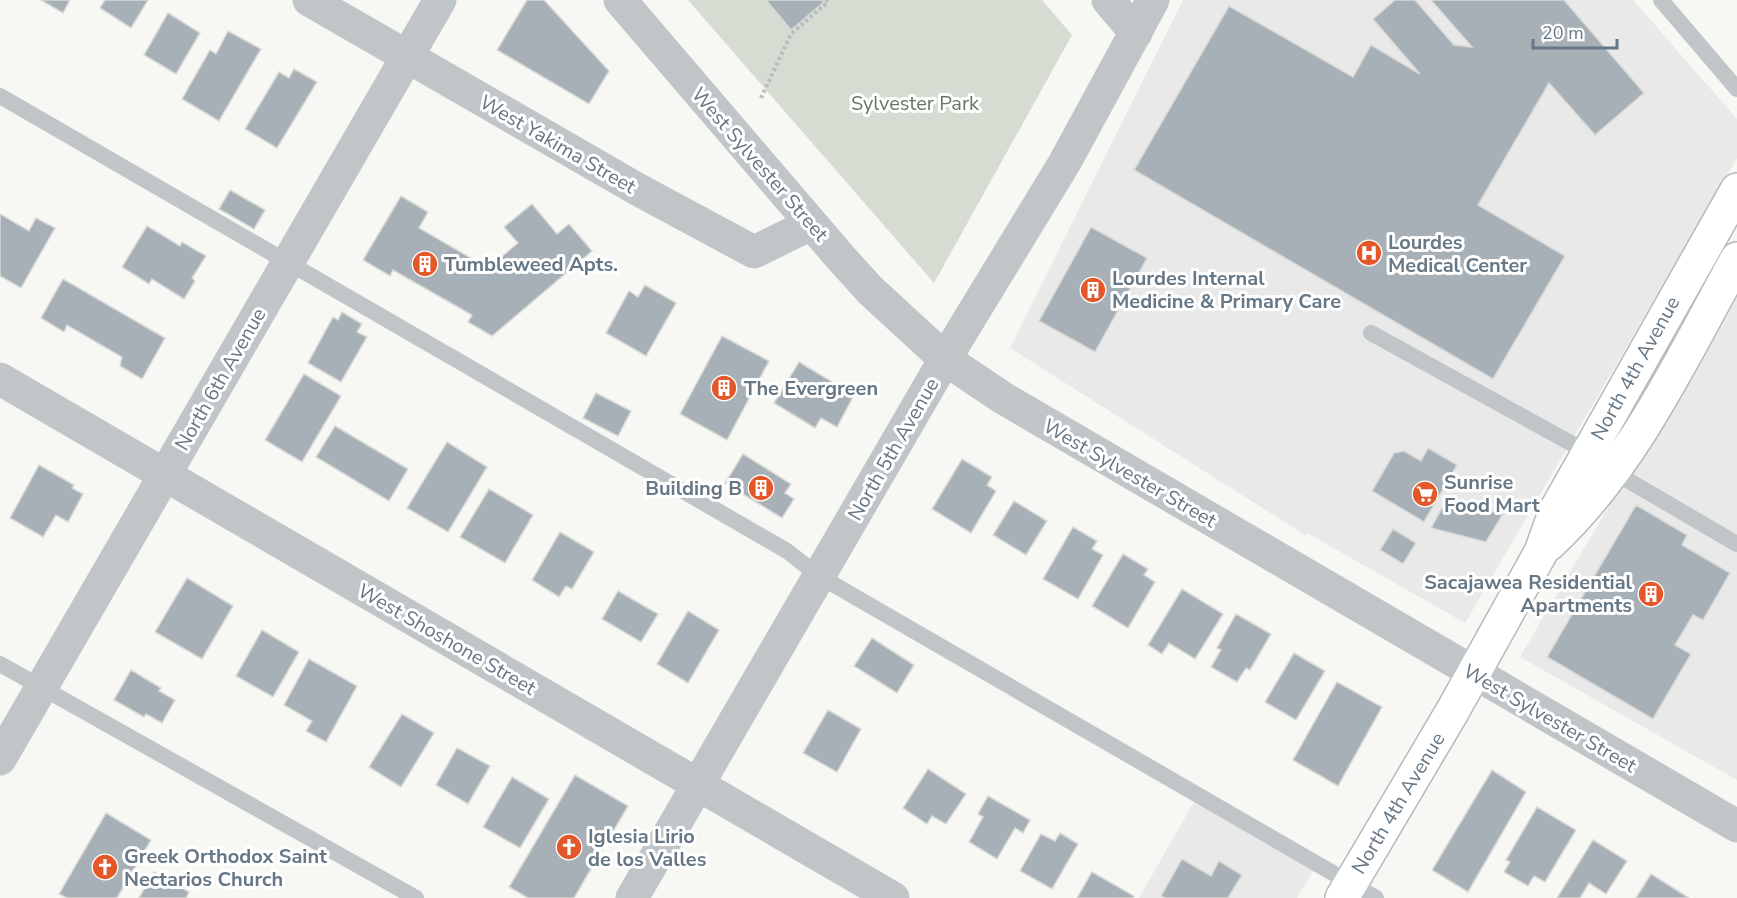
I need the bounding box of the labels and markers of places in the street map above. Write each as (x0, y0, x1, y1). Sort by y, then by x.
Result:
place label: Lourdes Medical Center (1388, 229, 1527, 279)
hospital icon: Lourdes Medical Center (1354, 238, 1384, 268)
building icon: Tumbleweed Apts. (410, 249, 440, 279)
place label: Tumbleweed Apts. (444, 251, 618, 278)
place label: Lourdes Internal Medicine & Primary Care (1112, 265, 1341, 315)
building icon: Lourdes Internal Medicine & Primary Care (1078, 275, 1108, 305)
building icon: The Evergreen (709, 373, 739, 403)
place label: The Evergreen (744, 375, 878, 402)
place label: Sunrise Food Mart (1444, 469, 1540, 519)
building icon: Building B (746, 473, 776, 503)
place label: Building B (645, 475, 742, 502)
supermarket icon: Sunrise Food Mart (1410, 479, 1440, 509)
place label: Sacajawea Residential Apartments (1424, 569, 1633, 619)
building icon: Sacajawea Residential Apartments (1636, 579, 1666, 609)
place label: Iglesia Lirio de los Valles (588, 823, 707, 873)
church icon: Iglesia Lirio de los Valles (554, 832, 584, 862)
place label: Greek Orthodox Saint Nectarios Church (124, 843, 327, 893)
church icon: Greek Orthodox Saint Nectarios Church (90, 852, 120, 882)

